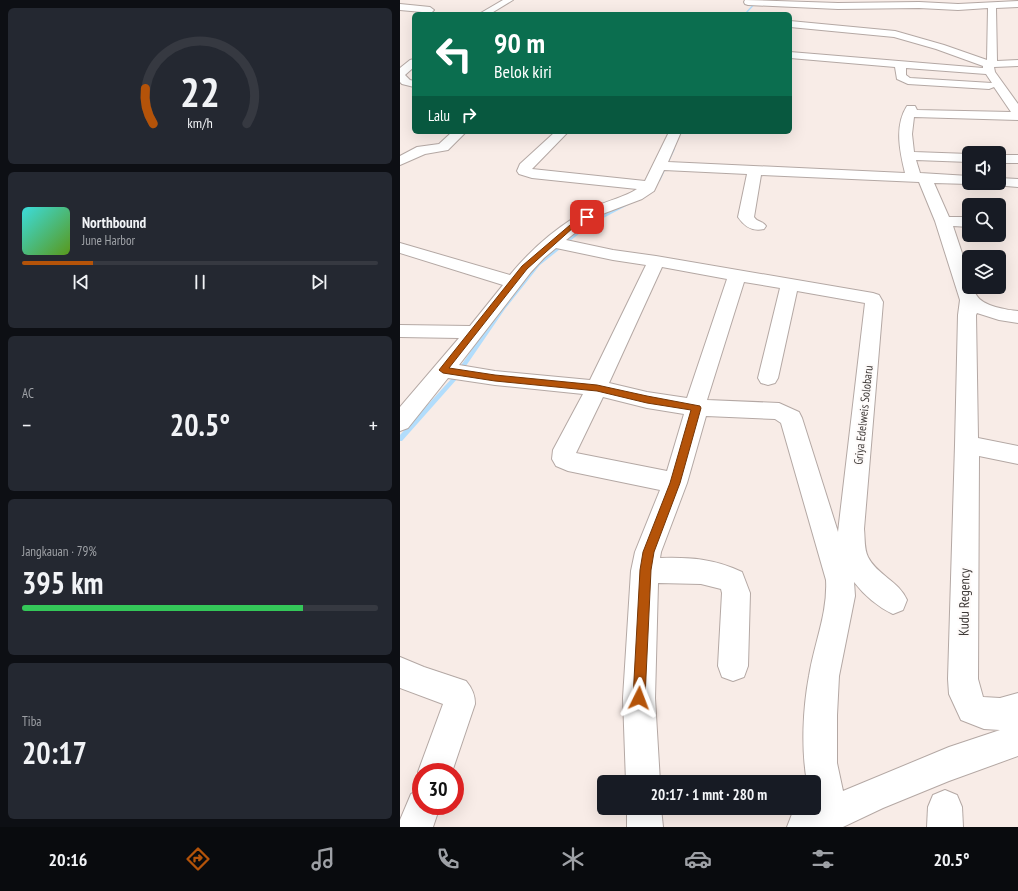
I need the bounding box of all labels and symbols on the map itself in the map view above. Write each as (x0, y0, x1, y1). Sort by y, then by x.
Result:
pin (570, 200, 604, 234)
street label: Griya Edelweis Solobaru (850, 365, 876, 465)
street label: Kudu Regency (954, 567, 974, 636)
position arrow (618, 677, 660, 719)
speed limit sign: 30 (412, 763, 464, 815)

